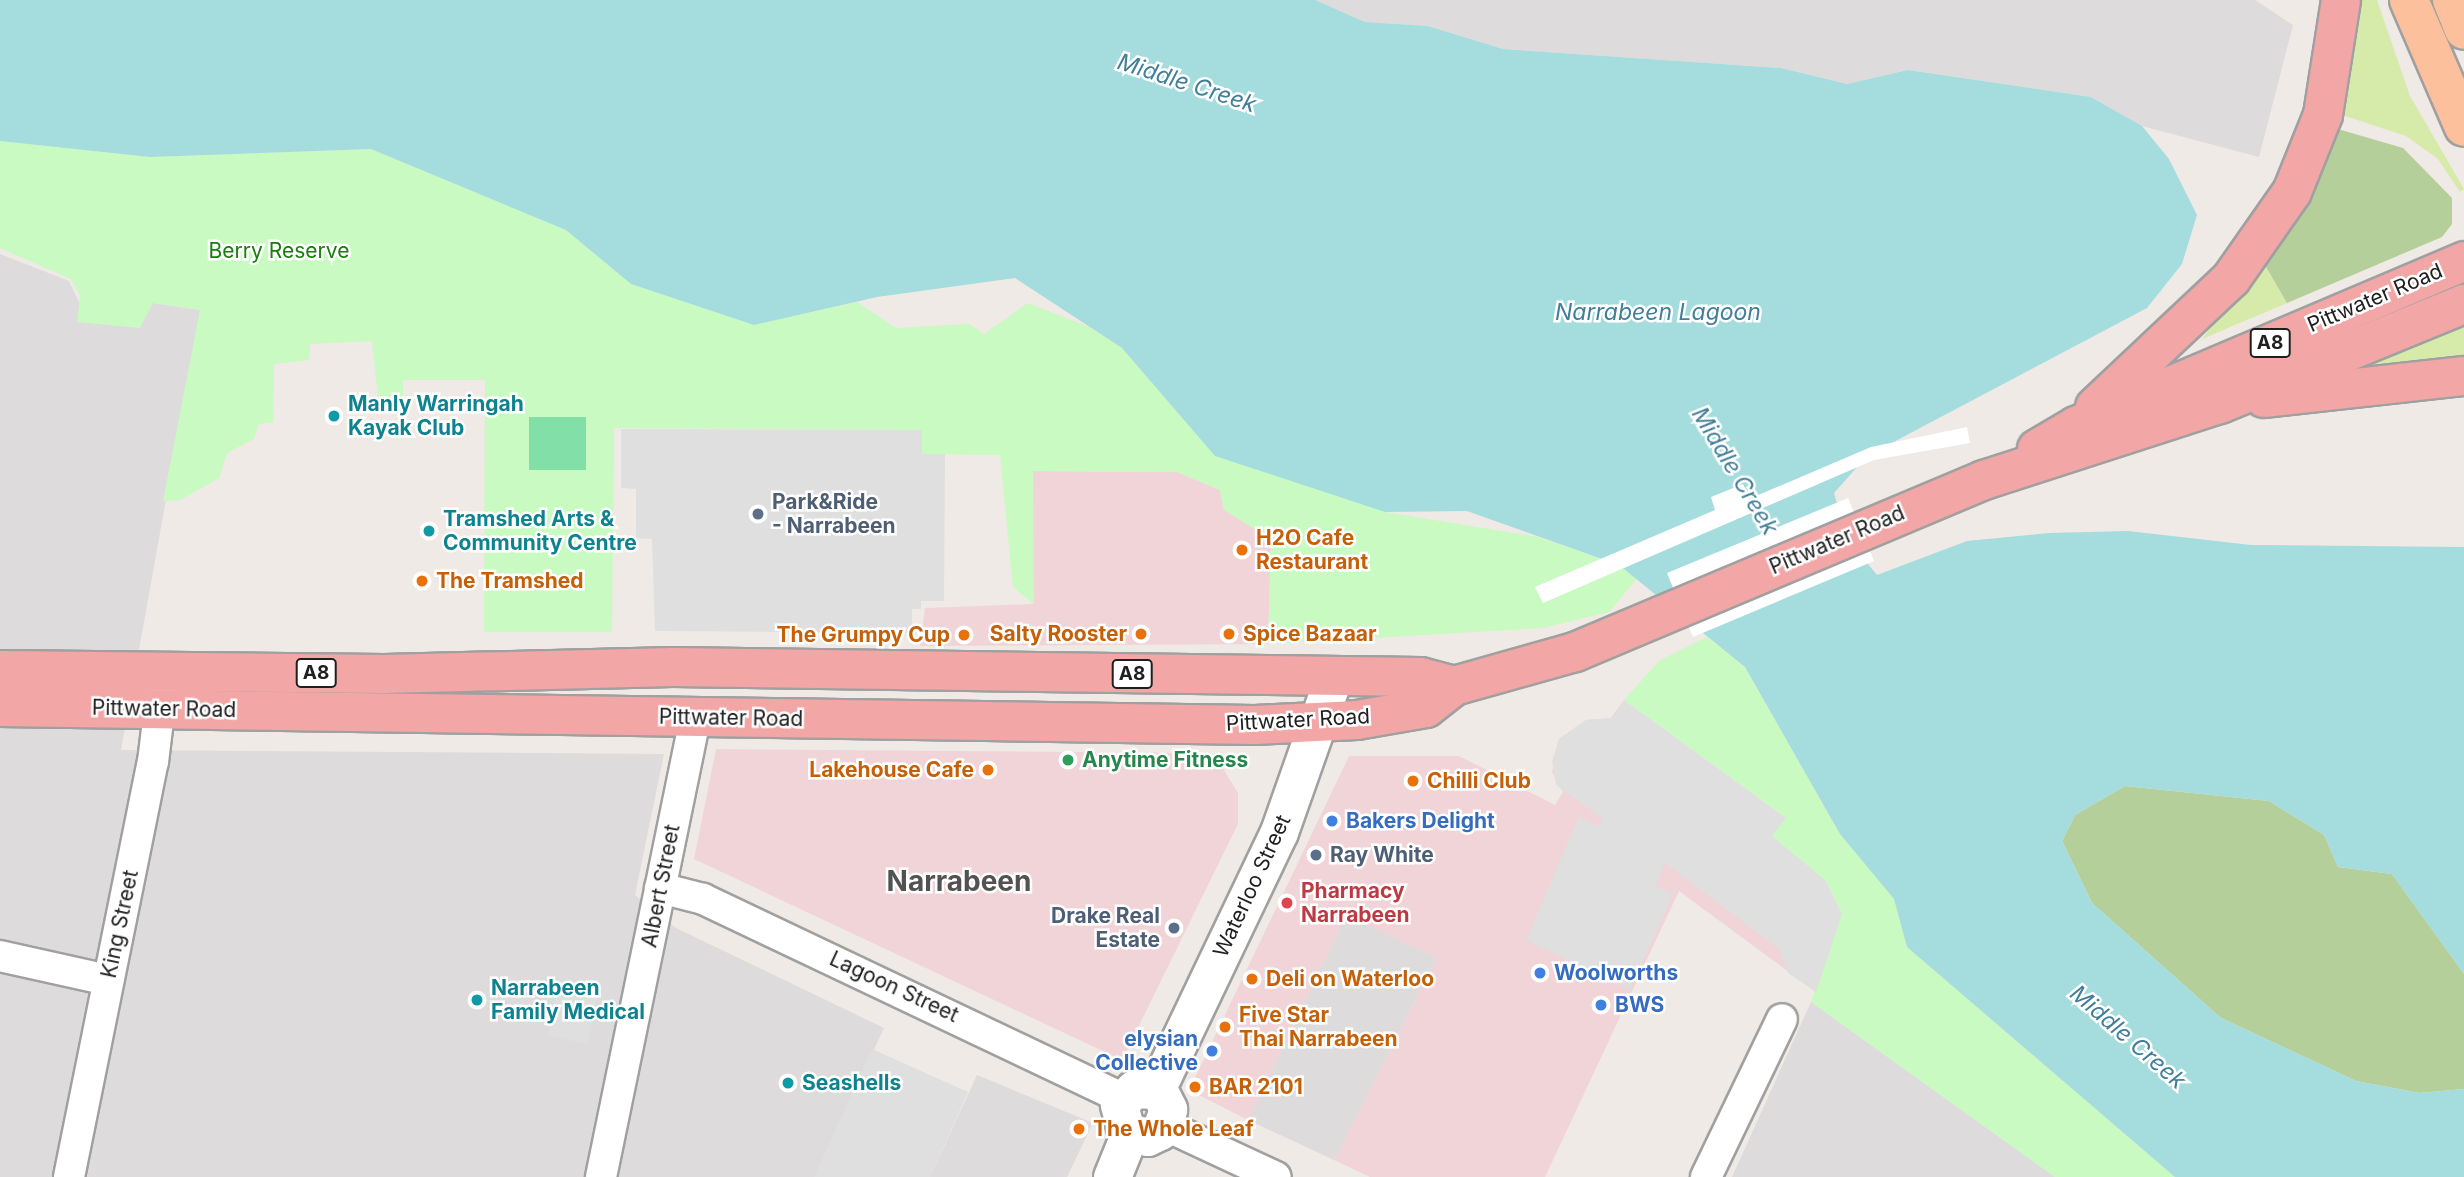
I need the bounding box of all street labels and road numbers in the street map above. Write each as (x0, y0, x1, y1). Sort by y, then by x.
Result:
street label: Pittwater Road (2304, 258, 2446, 338)
road number: A8 (2249, 328, 2291, 358)
street label: Pittwater Road (1766, 500, 1908, 580)
road number: A8 (295, 658, 337, 688)
road number: A8 (1111, 659, 1153, 690)
street label: Pittwater Road (92, 695, 236, 723)
street label: Pittwater Road (659, 704, 803, 732)
street label: Pittwater Road (1225, 704, 1371, 736)
street label: Waterloo Street (1208, 811, 1296, 961)
street label: Albert Street (637, 822, 685, 950)
street label: King Street (96, 868, 144, 980)
street label: Lagoon Street (826, 946, 962, 1028)

